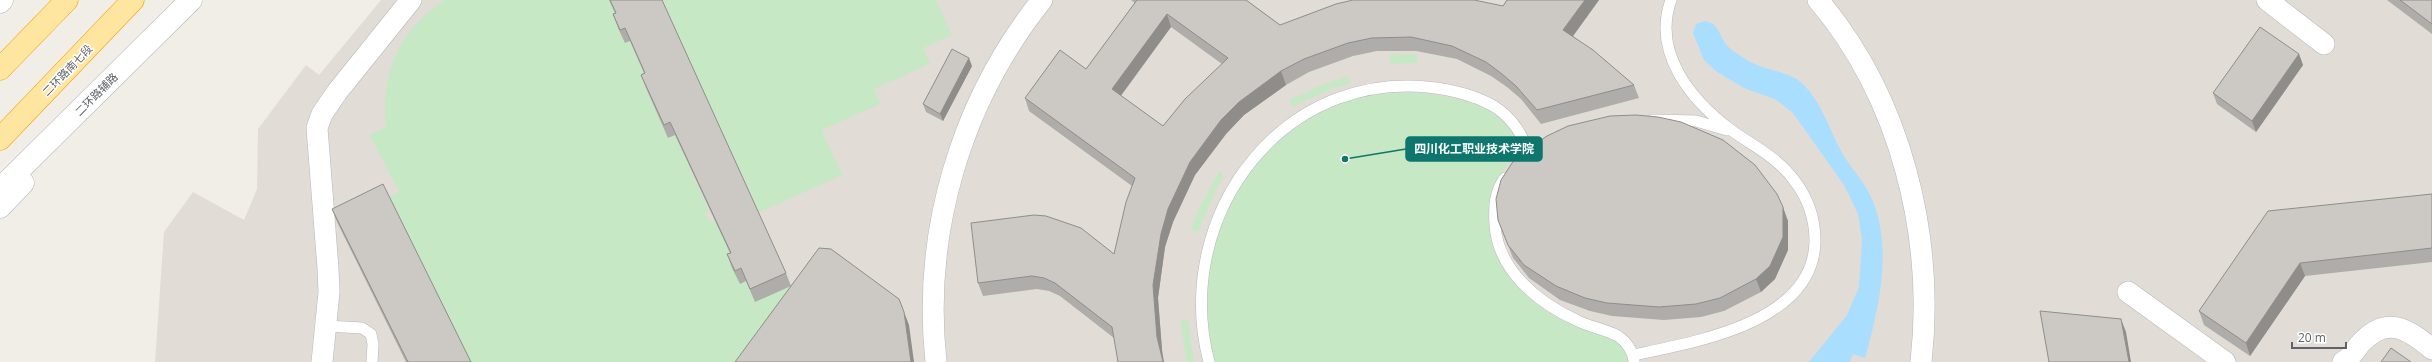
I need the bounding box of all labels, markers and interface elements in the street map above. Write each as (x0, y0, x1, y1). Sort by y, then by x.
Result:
street label: 二环路南七段 (39, 41, 95, 99)
street label: 二环路辅路 (71, 69, 121, 119)
callout: 四川化工职业技术学院 (1406, 137, 1542, 161)
text: 四川化工职业技术学院 (1414, 140, 1534, 157)
scale bar (2292, 324, 2346, 350)
text: 20 m (2298, 329, 2326, 346)

